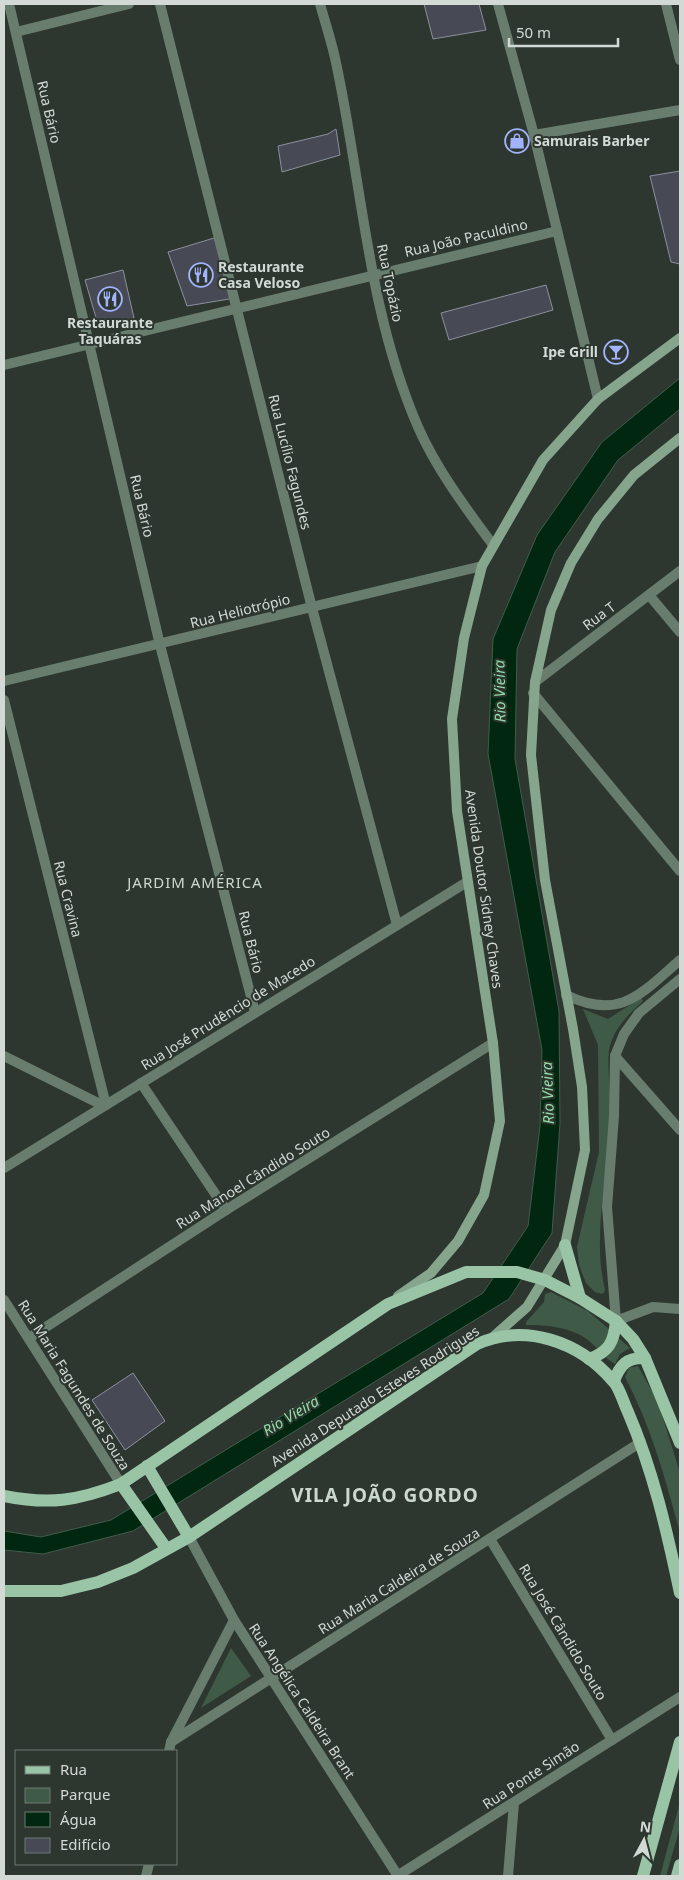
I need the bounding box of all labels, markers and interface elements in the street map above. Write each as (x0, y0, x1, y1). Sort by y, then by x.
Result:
scale bar (509, 15, 618, 47)
text: 50 m (516, 22, 551, 42)
street label: Rua Bário (33, 79, 66, 145)
shop icon: Samurais Barber (504, 128, 530, 154)
place label: Samurais Barber (534, 131, 650, 150)
street label: Rua João Paculdino (402, 214, 529, 261)
street label: Rua Topázio (373, 242, 408, 324)
place label: Restaurante Casa Veloso (218, 257, 304, 292)
restaurant icon: Restaurante Casa Veloso (188, 262, 214, 288)
restaurant icon: Restaurante Taquáras (97, 286, 123, 312)
place label: Restaurante Taquáras (67, 313, 153, 348)
bar icon: Ipe Grill (603, 339, 629, 365)
place label: Ipe Grill (543, 342, 598, 361)
street label: Rua Lucílio Fagundes (264, 392, 317, 532)
street label: Rua Bário (126, 473, 159, 539)
street label: Rua Heliotrópio (188, 589, 292, 632)
street label: Rua T (578, 597, 619, 634)
water label: Rio Vieira (488, 659, 510, 722)
street label: Avenida Doutor Sidney Chaves (461, 788, 508, 990)
street label: Rua Cravina (50, 859, 87, 939)
district label: JARDIM AMÉRICA (125, 872, 263, 892)
street label: Rua Bário (235, 909, 268, 975)
street label: Rua José Prudêncio de Macedo (137, 951, 319, 1074)
water label: Rio Vieira (536, 1061, 558, 1125)
street label: Rua Manoel Cândido Souto (172, 1122, 333, 1233)
street label: Rua Maria Fagundes de Souza (14, 1296, 135, 1474)
street label: Avenida Deputado Esteves Rodrigues (267, 1321, 483, 1470)
water label: Rio Vieira (259, 1390, 323, 1440)
district label: VILA JOÃO GORDO (291, 1482, 479, 1508)
street label: Rua Maria Caldeira de Souza (314, 1523, 483, 1638)
street label: Rua José Cândido Souto (515, 1560, 612, 1704)
street label: Rua Angélica Caldeira Brant (245, 1619, 360, 1782)
street label: Rua Ponte Simão (479, 1736, 583, 1813)
legend (15, 1750, 178, 1865)
text: Rua (60, 1759, 87, 1779)
text: Parque (60, 1784, 110, 1804)
text: Água (60, 1809, 97, 1829)
north arrow (619, 1815, 669, 1865)
text: N (639, 1816, 652, 1837)
text: Edifício (60, 1834, 111, 1854)

